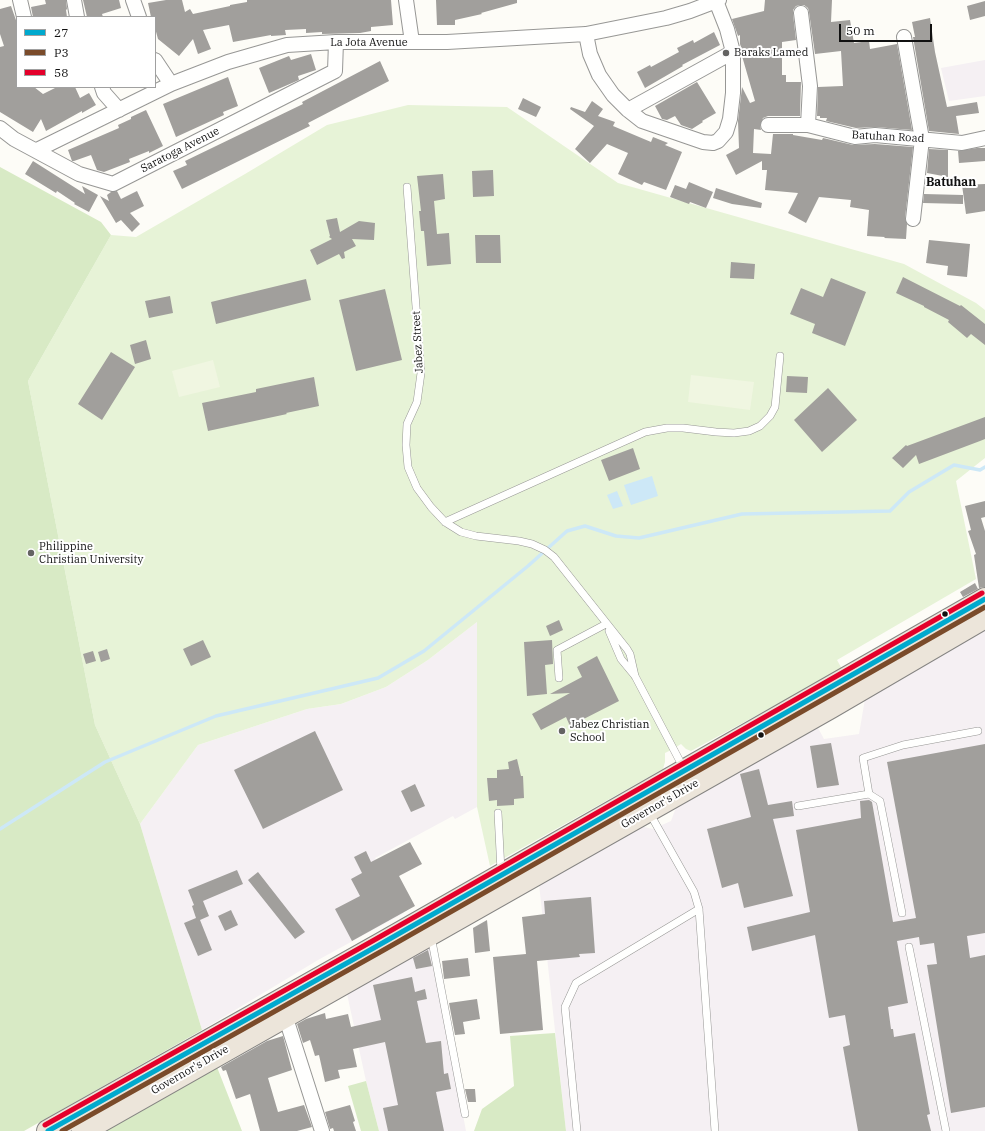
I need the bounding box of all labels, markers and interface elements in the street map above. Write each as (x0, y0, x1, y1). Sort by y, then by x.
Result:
legend (16, 16, 156, 88)
scale bar (841, 16, 934, 42)
text: 50 m (846, 23, 875, 38)
text: 27 (54, 25, 68, 40)
street label: La Jota Avenue (330, 36, 408, 50)
text: P3 (54, 45, 69, 60)
place label: Baraks Lamed (734, 46, 808, 60)
marker: Baraks Lamed (721, 48, 731, 58)
text: 58 (54, 65, 68, 80)
street label: Saratoga Avenue (138, 124, 222, 176)
street label: Batuhan Road (851, 129, 925, 145)
district label: Batuhan (926, 176, 976, 190)
street label: Jabez Street (410, 310, 426, 374)
place label: Philippine Christian University (39, 540, 143, 566)
marker: Philippine Christian University (26, 548, 36, 558)
unlabelled marker (940, 609, 950, 619)
place label: Jabez Christian School (570, 718, 650, 744)
marker: Jabez Christian School (557, 726, 567, 736)
unlabelled marker (756, 730, 766, 740)
street label: Governor's Drive (619, 776, 701, 832)
street label: Governor's Drive (149, 1042, 231, 1098)

